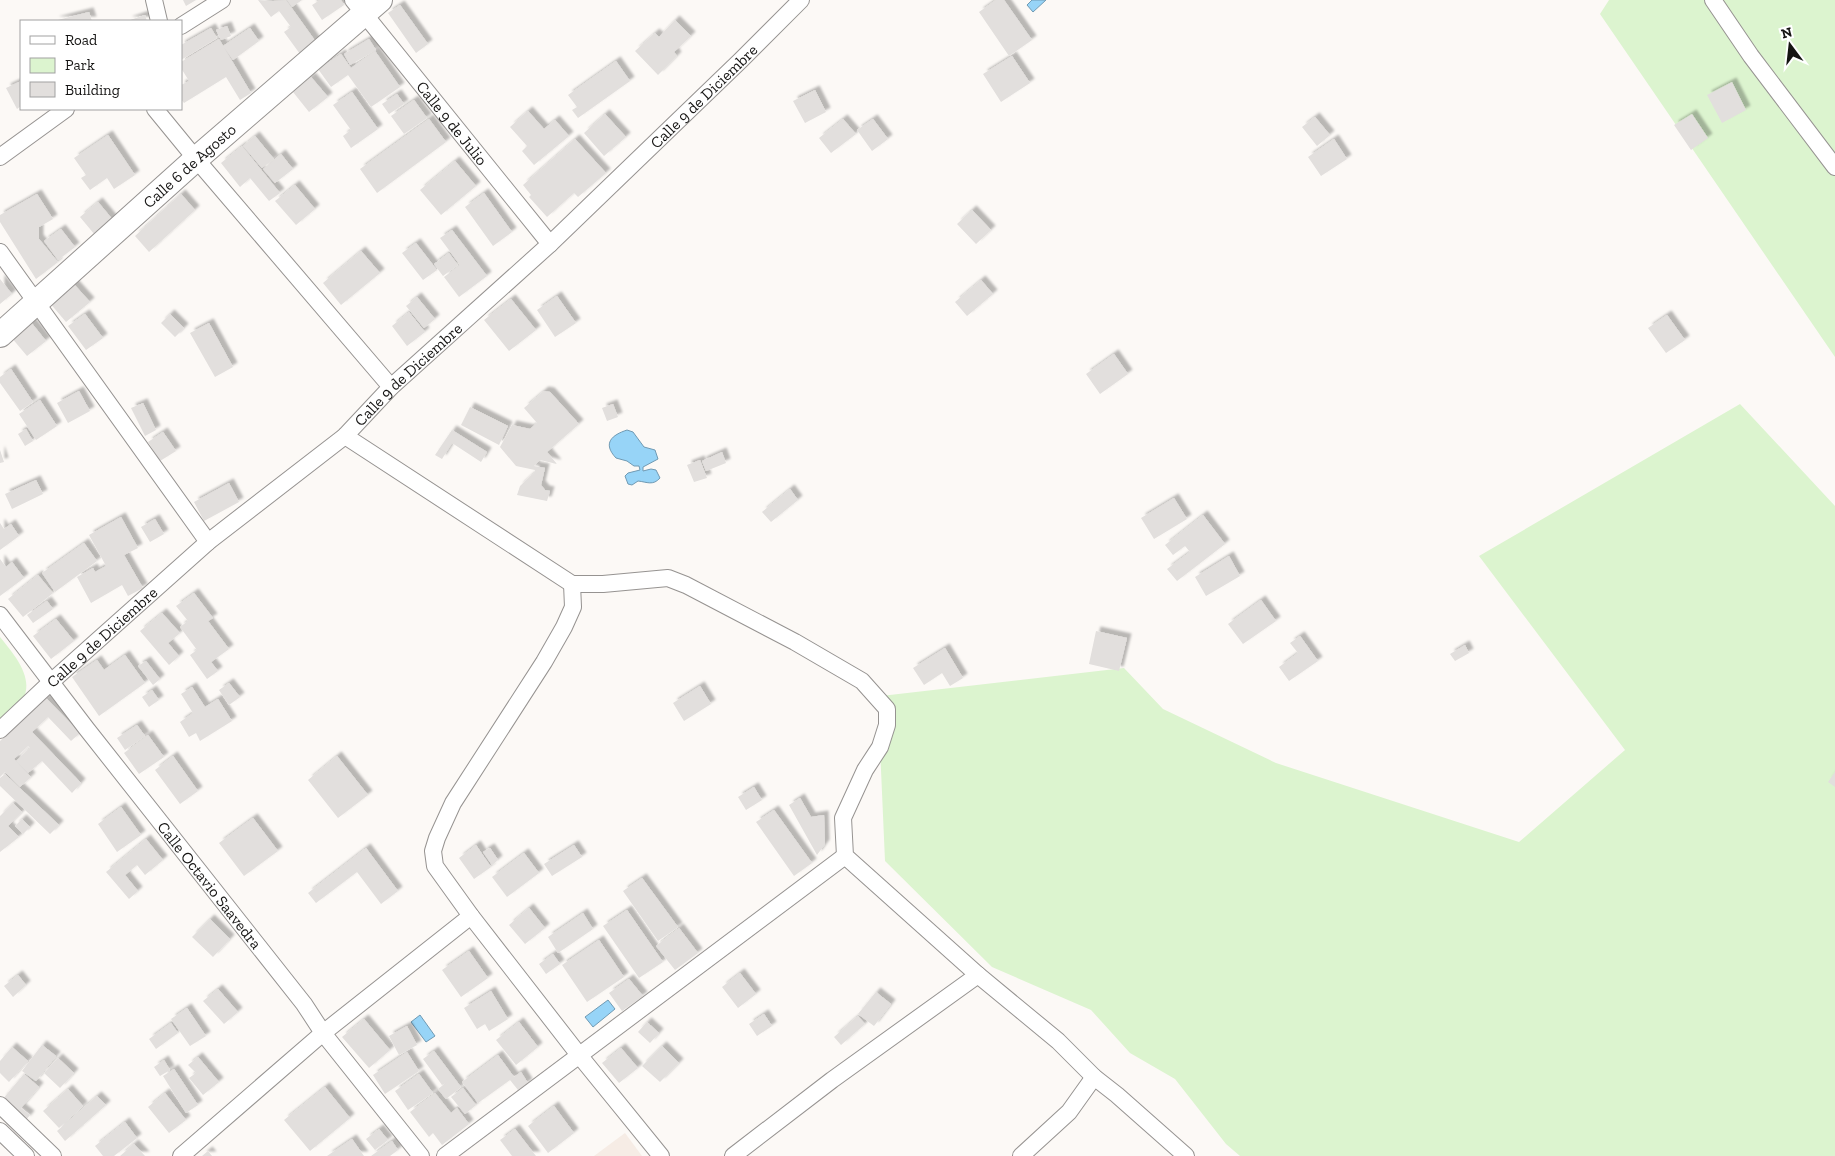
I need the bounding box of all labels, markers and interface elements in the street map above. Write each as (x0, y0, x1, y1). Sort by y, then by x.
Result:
legend (20, 20, 182, 110)
north arrow (1765, 20, 1815, 70)
text: N (1779, 23, 1794, 43)
text: Road (65, 31, 98, 49)
street label: Calle 9 de Diciembre (646, 40, 761, 152)
text: Park (65, 56, 95, 74)
street label: Calle 9 de Julio (413, 77, 492, 169)
text: Building (65, 81, 120, 99)
street label: Calle 6 de Agosto (139, 119, 240, 212)
street label: Calle 9 de Diciembre (350, 318, 466, 430)
street label: Calle 9 de Diciembre (43, 583, 161, 691)
street label: Calle Octavio Saavedra (154, 817, 266, 953)

